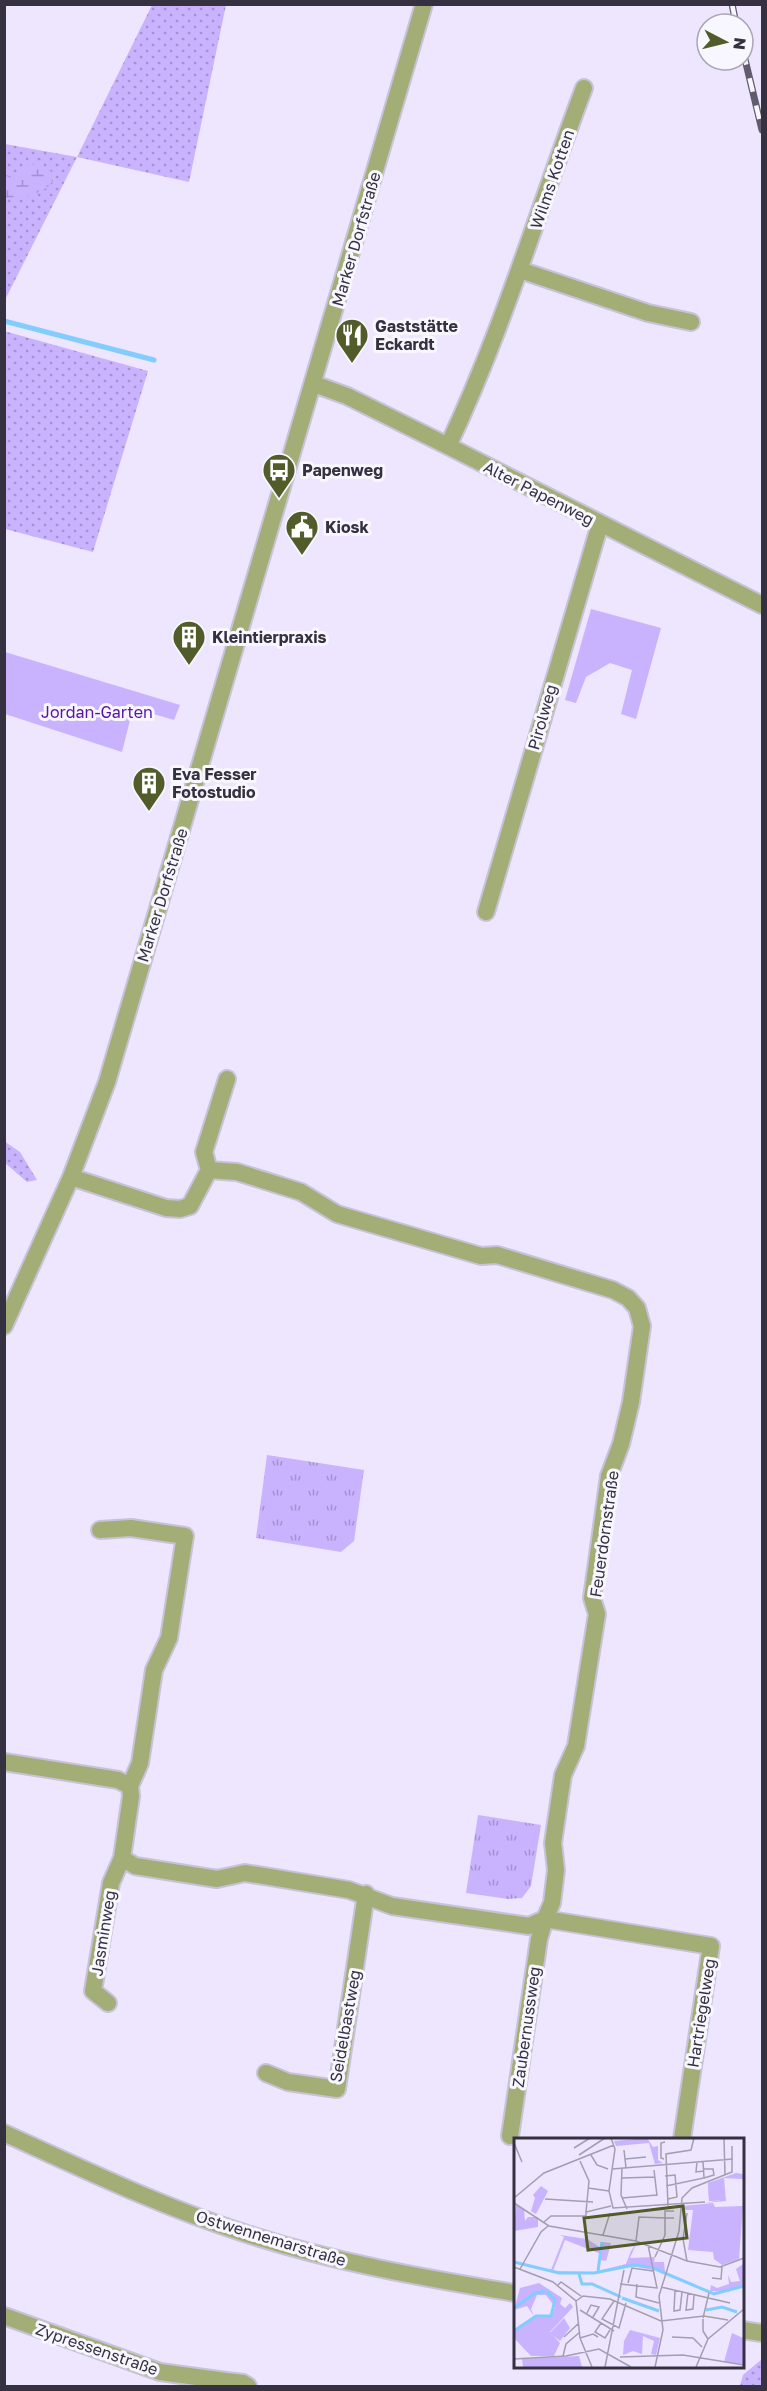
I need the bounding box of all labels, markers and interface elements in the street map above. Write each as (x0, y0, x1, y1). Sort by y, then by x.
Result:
north arrow (695, 12, 755, 72)
text: N (729, 37, 751, 51)
street label: Wilms Kotten (526, 127, 578, 231)
street label: Marker Dorfstraße (327, 169, 385, 309)
place label: Gaststätte Eckardt (375, 316, 458, 354)
restaurant icon: Gaststätte Eckardt (334, 317, 370, 364)
bus stop icon: Papenweg (261, 452, 297, 499)
street label: Alter Papenweg (480, 457, 598, 529)
place label: Papenweg (302, 460, 383, 480)
public building icon: Kiosk (284, 509, 320, 556)
place label: Kiosk (325, 517, 370, 537)
building icon: Kleintierpraxis (171, 619, 207, 666)
place label: Kleintierpraxis (212, 627, 327, 647)
street label: Pirolweg (523, 682, 561, 752)
park label: Jordan-Garten (41, 702, 153, 722)
place label: Eva Fesser Fotostudio (172, 764, 257, 802)
building icon: Eva Fesser Fotostudio (131, 765, 167, 812)
street label: Marker Dorfstraße (132, 826, 192, 964)
street label: Feuerdornstraße (585, 1469, 623, 1599)
street label: Jasminweg (86, 1889, 120, 1977)
street label: Hartriegelweg (683, 1957, 719, 2069)
street label: Zaubernussweg (508, 1965, 544, 2089)
street label: Seidelbastweg (325, 1968, 365, 2084)
inset map (514, 2138, 743, 2367)
street label: Ostwennemarstraße (194, 2206, 348, 2270)
street label: Zypressenstraße (33, 2319, 161, 2379)

